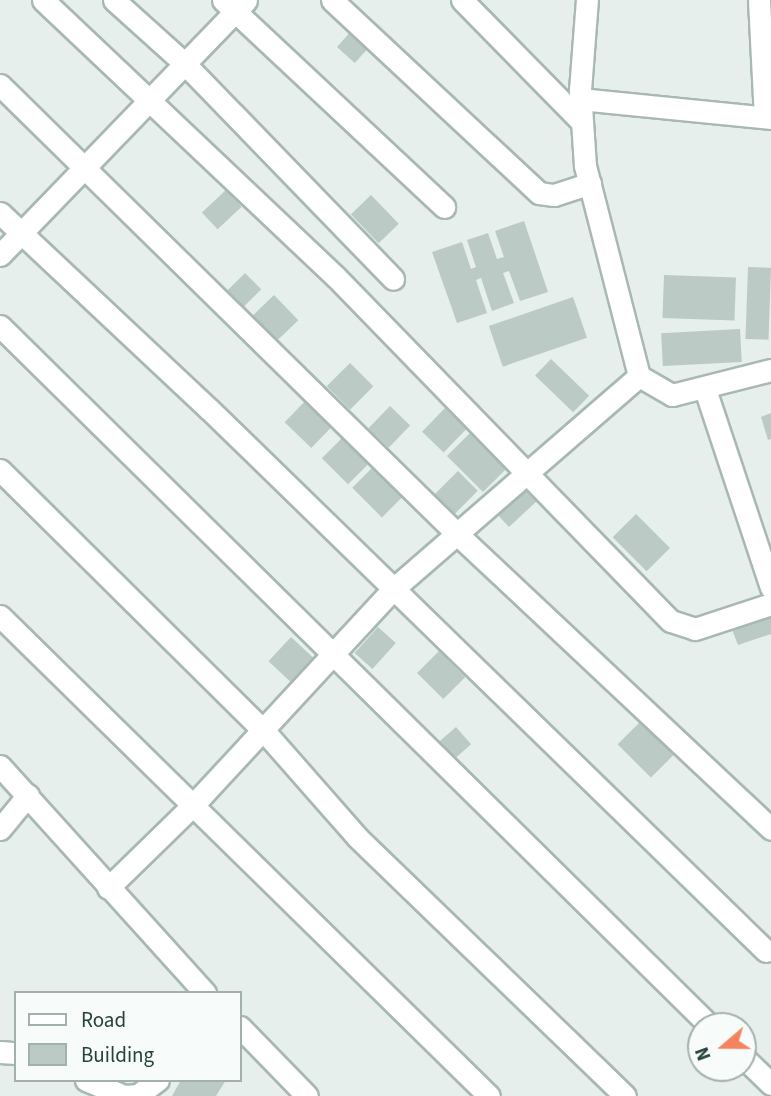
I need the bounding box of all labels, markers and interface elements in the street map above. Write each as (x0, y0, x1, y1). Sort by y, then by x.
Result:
legend (14, 991, 242, 1082)
text: Road (81, 1005, 126, 1035)
north arrow (687, 1012, 757, 1082)
text: Building (81, 1040, 154, 1070)
text: N (689, 1043, 719, 1064)

